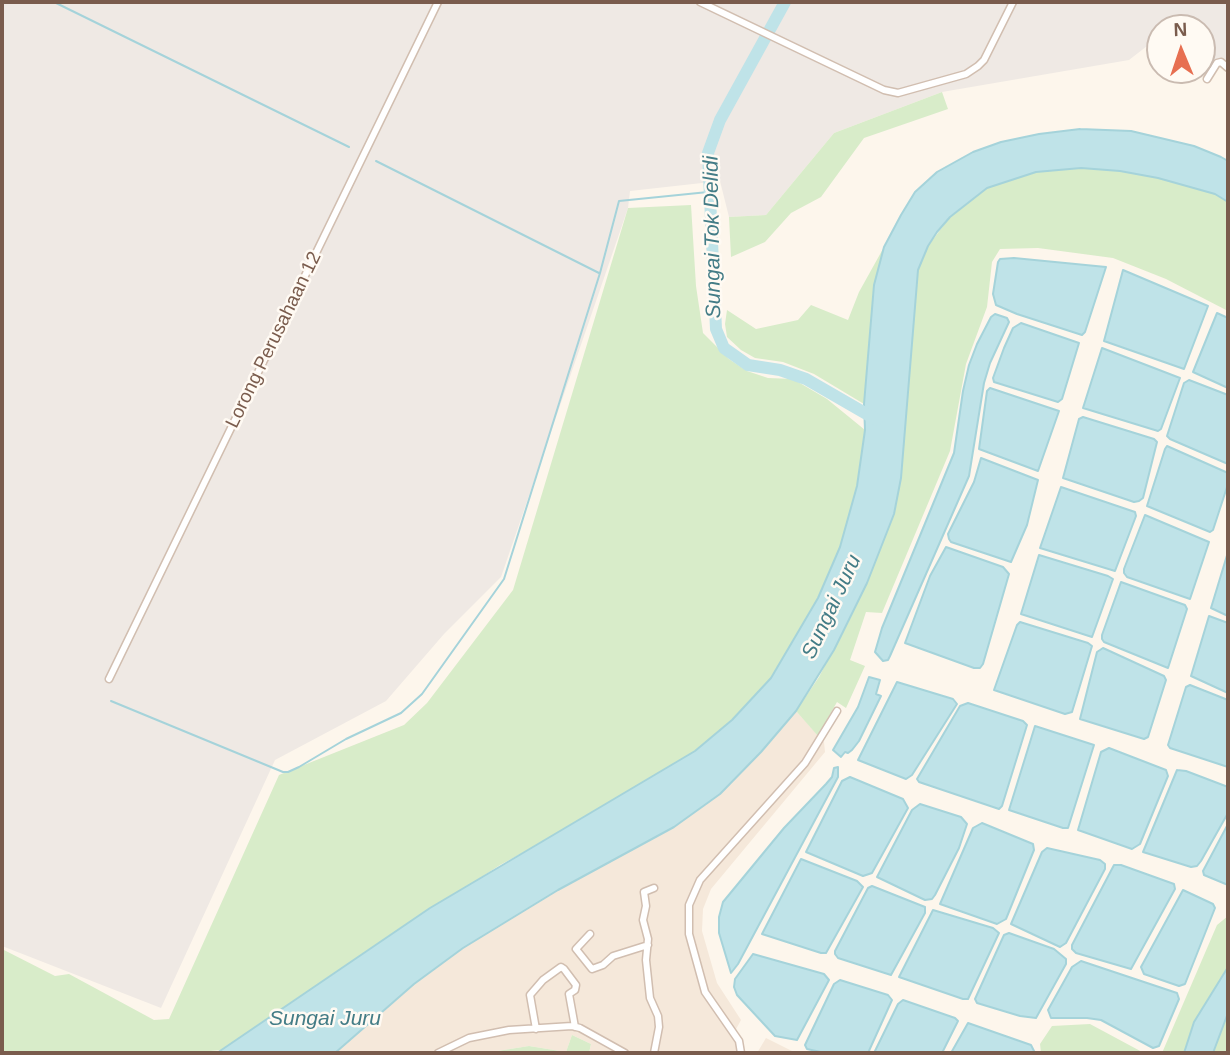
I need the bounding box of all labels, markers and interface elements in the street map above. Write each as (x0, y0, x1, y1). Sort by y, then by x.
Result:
north arrow (1146, 14, 1216, 84)
text: N (1173, 19, 1188, 40)
water label: Sungai Tok Delidi (699, 155, 727, 319)
street label: Lorong Perusahaan 12 (221, 248, 327, 432)
water label: Sungai Juru (797, 551, 867, 663)
water label: Sungai Juru (269, 1006, 381, 1032)

